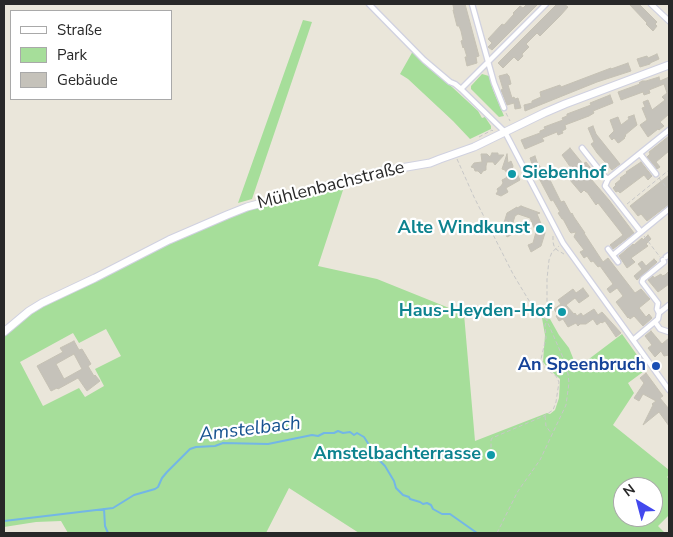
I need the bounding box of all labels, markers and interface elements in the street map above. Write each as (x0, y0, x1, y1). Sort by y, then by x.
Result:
legend (10, 10, 172, 100)
text: Straße (57, 20, 102, 40)
text: Park (57, 45, 87, 65)
text: Gebäude (57, 70, 118, 90)
street label: Mühlenbachstraße (255, 157, 407, 215)
place label: Siebenhof (522, 163, 606, 185)
marker: Siebenhof (506, 168, 518, 180)
place label: Alte Windkunst (398, 218, 530, 240)
marker: Alte Windkunst (534, 223, 546, 235)
place label: Haus-Heyden-Hof (399, 301, 552, 323)
marker: Haus-Heyden-Hof (556, 306, 568, 318)
place label: An Speenbruch (518, 355, 646, 377)
marker: An Speenbruch (650, 360, 662, 372)
water label: Amstelbach (198, 412, 302, 448)
place label: Amstelbachterrasse (313, 444, 481, 466)
marker: Amstelbachterrasse (485, 449, 497, 461)
north arrow (613, 477, 663, 527)
text: N (619, 480, 639, 501)

